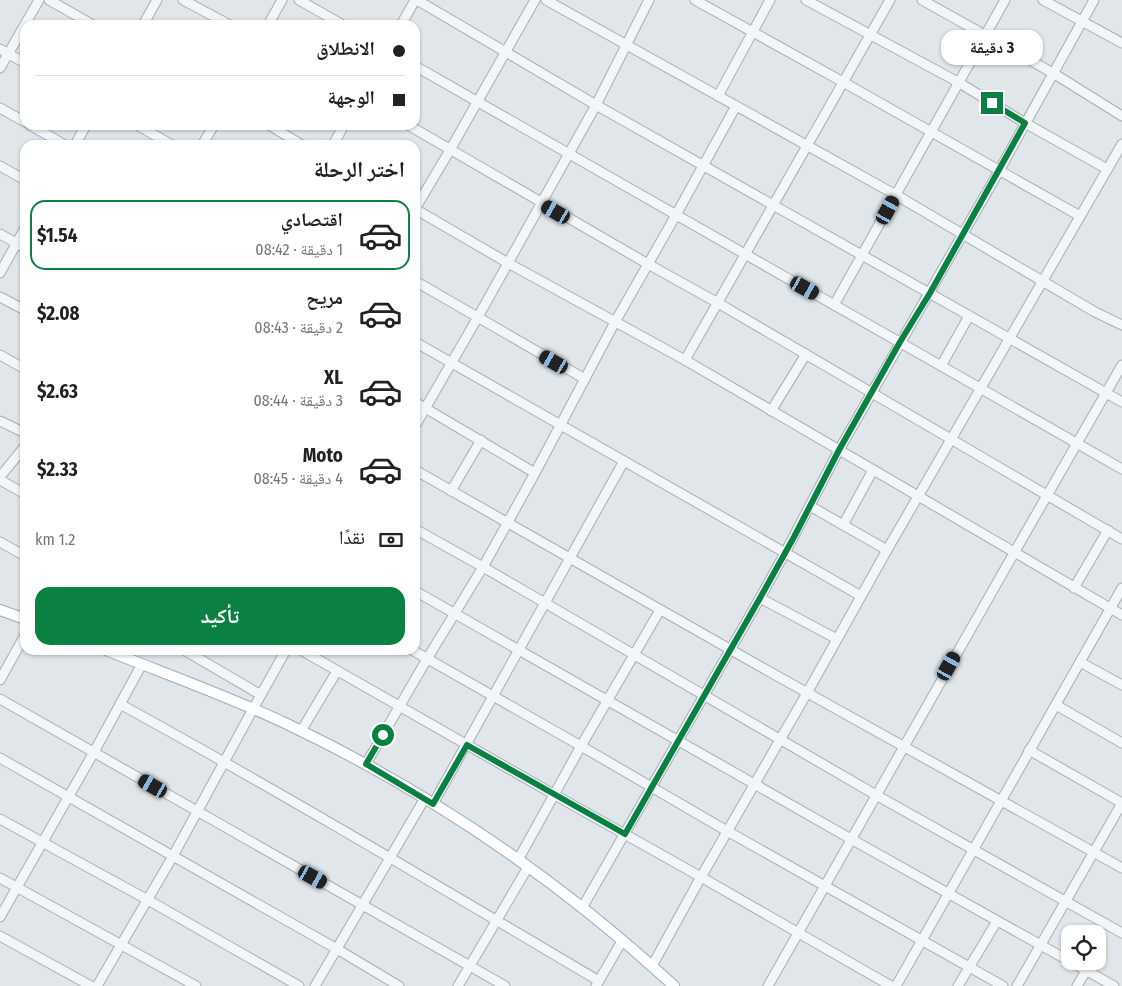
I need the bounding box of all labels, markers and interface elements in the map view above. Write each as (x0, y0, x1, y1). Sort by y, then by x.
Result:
callout: 3 دقيقة (941, 31, 1043, 66)
text: الانطلاق (316, 37, 375, 60)
text: 3 دقيقة (970, 38, 1014, 57)
text: الوجهة (327, 86, 375, 109)
route end (981, 92, 1003, 114)
text: اختر الرحلة (314, 156, 405, 183)
car (874, 193, 901, 227)
car (539, 198, 572, 226)
text: اقتصادي (281, 208, 343, 231)
icon: car (358, 213, 403, 258)
text: $1.54 (37, 224, 77, 247)
text: 1 دقيقة · 08:42 (255, 240, 343, 259)
car (788, 274, 821, 302)
text: مريح (306, 286, 343, 309)
icon: car (358, 291, 403, 336)
text: $2.08 (37, 302, 80, 325)
text: 2 دقيقة · 08:43 (254, 318, 343, 337)
car (537, 348, 570, 376)
text: XL (324, 366, 343, 389)
icon: car (358, 369, 403, 414)
text: $2.63 (37, 380, 78, 403)
text: 3 دقيقة · 08:44 (253, 391, 343, 410)
text: Moto (303, 444, 343, 467)
icon: car (358, 447, 403, 492)
text: $2.33 (37, 458, 78, 481)
text: 4 دقيقة · 08:45 (253, 469, 343, 488)
text: نقدًا (339, 526, 365, 549)
icon: cash (377, 526, 405, 554)
text: 1.2 km (35, 530, 75, 549)
button: تأكيد (35, 587, 405, 645)
car (935, 649, 962, 683)
route start (372, 724, 394, 746)
car (136, 772, 169, 800)
car (296, 863, 329, 891)
map controls (1061, 925, 1106, 970)
button: locate (1061, 925, 1106, 970)

